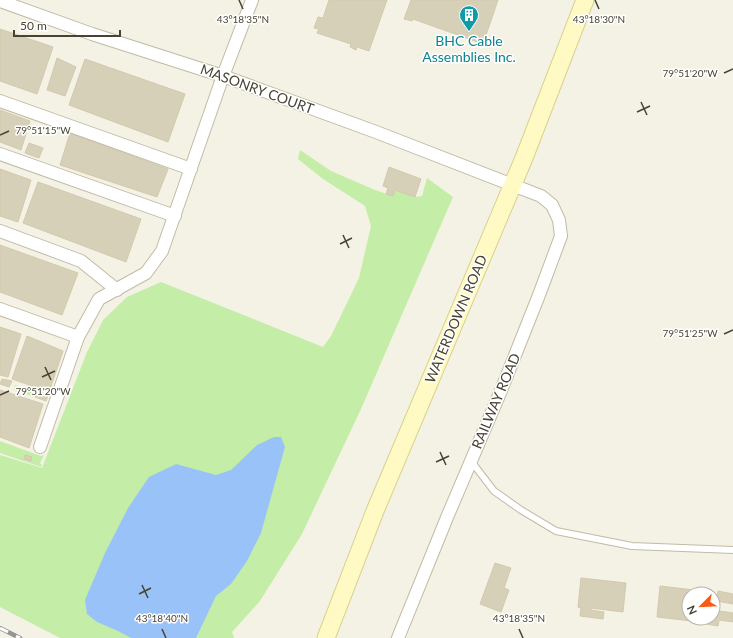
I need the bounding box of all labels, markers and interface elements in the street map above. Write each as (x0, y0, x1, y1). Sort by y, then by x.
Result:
building icon: BHC Cable Assemblies Inc. (458, 4, 480, 32)
scale bar (14, 12, 120, 38)
text: 43°18'35"N (217, 13, 269, 25)
text: 43°18'30"N (573, 13, 625, 25)
text: 50 m (20, 18, 47, 33)
place label: BHC Cable Assemblies Inc. (422, 32, 516, 65)
street label: MASONRY COURT (198, 60, 317, 117)
text: 79°51'20"W (662, 67, 718, 79)
text: 79°51'15"W (15, 124, 71, 136)
street label: WATERDOWN ROAD (421, 252, 490, 386)
text: 79°51'25"W (662, 327, 718, 339)
street label: RAILWAY ROAD (468, 350, 523, 451)
text: 79°51'20"W (15, 385, 71, 397)
north arrow (681, 586, 721, 626)
text: N (684, 604, 699, 617)
text: 43°18'40"N (136, 612, 188, 624)
text: 43°18'35"N (493, 612, 545, 624)

